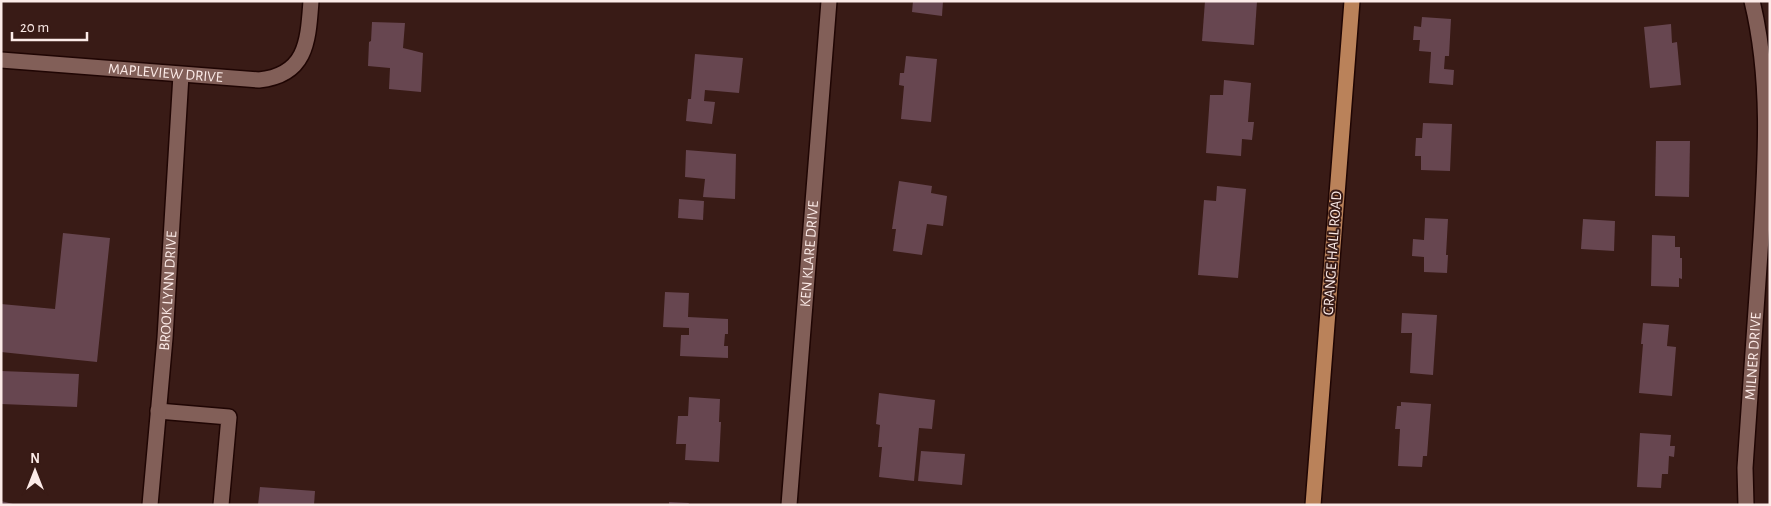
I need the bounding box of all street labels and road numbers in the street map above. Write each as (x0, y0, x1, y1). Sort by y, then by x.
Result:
street label: MAPLEVIEW DRIVE (108, 61, 223, 85)
street label: GRANGE HALL ROAD (1321, 190, 1344, 316)
street label: KEN KLARE DRIVE (798, 200, 821, 308)
street label: BROOK LYNN DRIVE (157, 230, 179, 351)
street label: MILNER DRIVE (1743, 312, 1764, 401)

